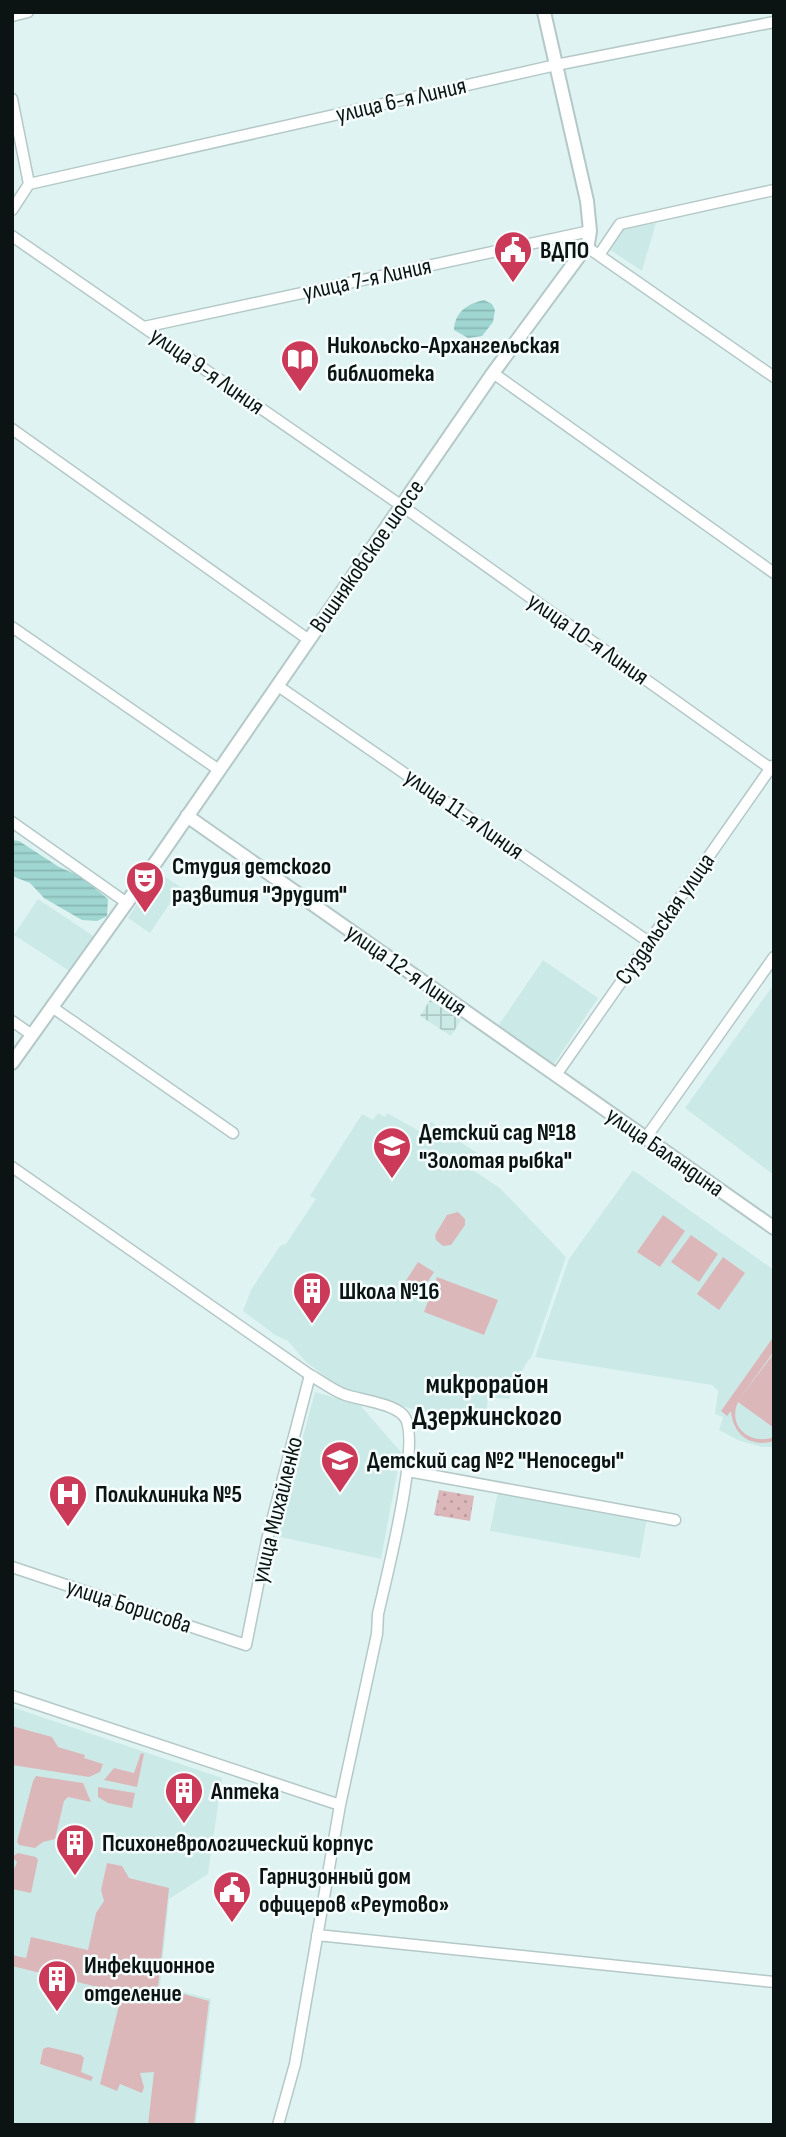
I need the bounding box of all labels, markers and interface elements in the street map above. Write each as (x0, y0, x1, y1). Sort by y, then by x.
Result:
street label: улица 6-я Линия (333, 71, 469, 129)
public building icon: ВДПО (492, 229, 534, 284)
place label: ВДПО (540, 236, 589, 265)
street label: улица 7-я Линия (300, 251, 434, 307)
street label: улица 9-я Линия (144, 321, 270, 421)
place label: Никольско-Архангельская библиотека (327, 331, 560, 388)
library icon: Никольско-Архангельская библиотека (279, 338, 321, 393)
street label: Вишняковское шоссе (304, 474, 430, 638)
street label: улица 10-я Линия (522, 587, 654, 691)
street label: улица 11-я Линия (399, 762, 529, 866)
street label: Суздальская улица (609, 848, 721, 990)
place label: Студия детского развития "Эрудит" (172, 852, 347, 909)
theatre icon: Студия детского развития "Эрудит" (124, 859, 166, 914)
street label: улица 12-я Линия (340, 918, 472, 1022)
street label: улица Баландина (600, 1101, 730, 1203)
place label: Детский сад №18 "Золотая рыбка" (419, 1118, 576, 1175)
school or university icon: Детский сад №18 "Золотая рыбка" (371, 1125, 413, 1180)
building icon: Школа №16 (291, 1270, 333, 1325)
place label: Школа №16 (339, 1277, 439, 1306)
district label: микрорайон Дзержинского (412, 1368, 562, 1433)
street label: улица Михайленко (245, 1434, 309, 1586)
school or university icon: Детский сад №2 "Непоседы" (319, 1439, 361, 1494)
place label: Детский сад №2 "Непоседы" (367, 1446, 624, 1475)
hospital icon: Поликлиника №5 (47, 1473, 89, 1528)
place label: Поликлиника №5 (95, 1480, 242, 1509)
street label: улица Борисова (63, 1572, 195, 1640)
building icon: Аптека (163, 1770, 205, 1825)
place label: Аптека (210, 1777, 279, 1806)
building icon: Психоневрологический корпус (54, 1822, 96, 1877)
place label: Психоневрологический корпус (102, 1829, 374, 1858)
place label: Гарнизонный дом офицеров «Реутово» (259, 1862, 449, 1919)
public building icon: Гарнизонный дом офицеров «Реутово» (211, 1869, 253, 1924)
place label: Инфекционное отделение (84, 1951, 215, 2008)
building icon: Инфекционное отделение (36, 1958, 78, 2013)

